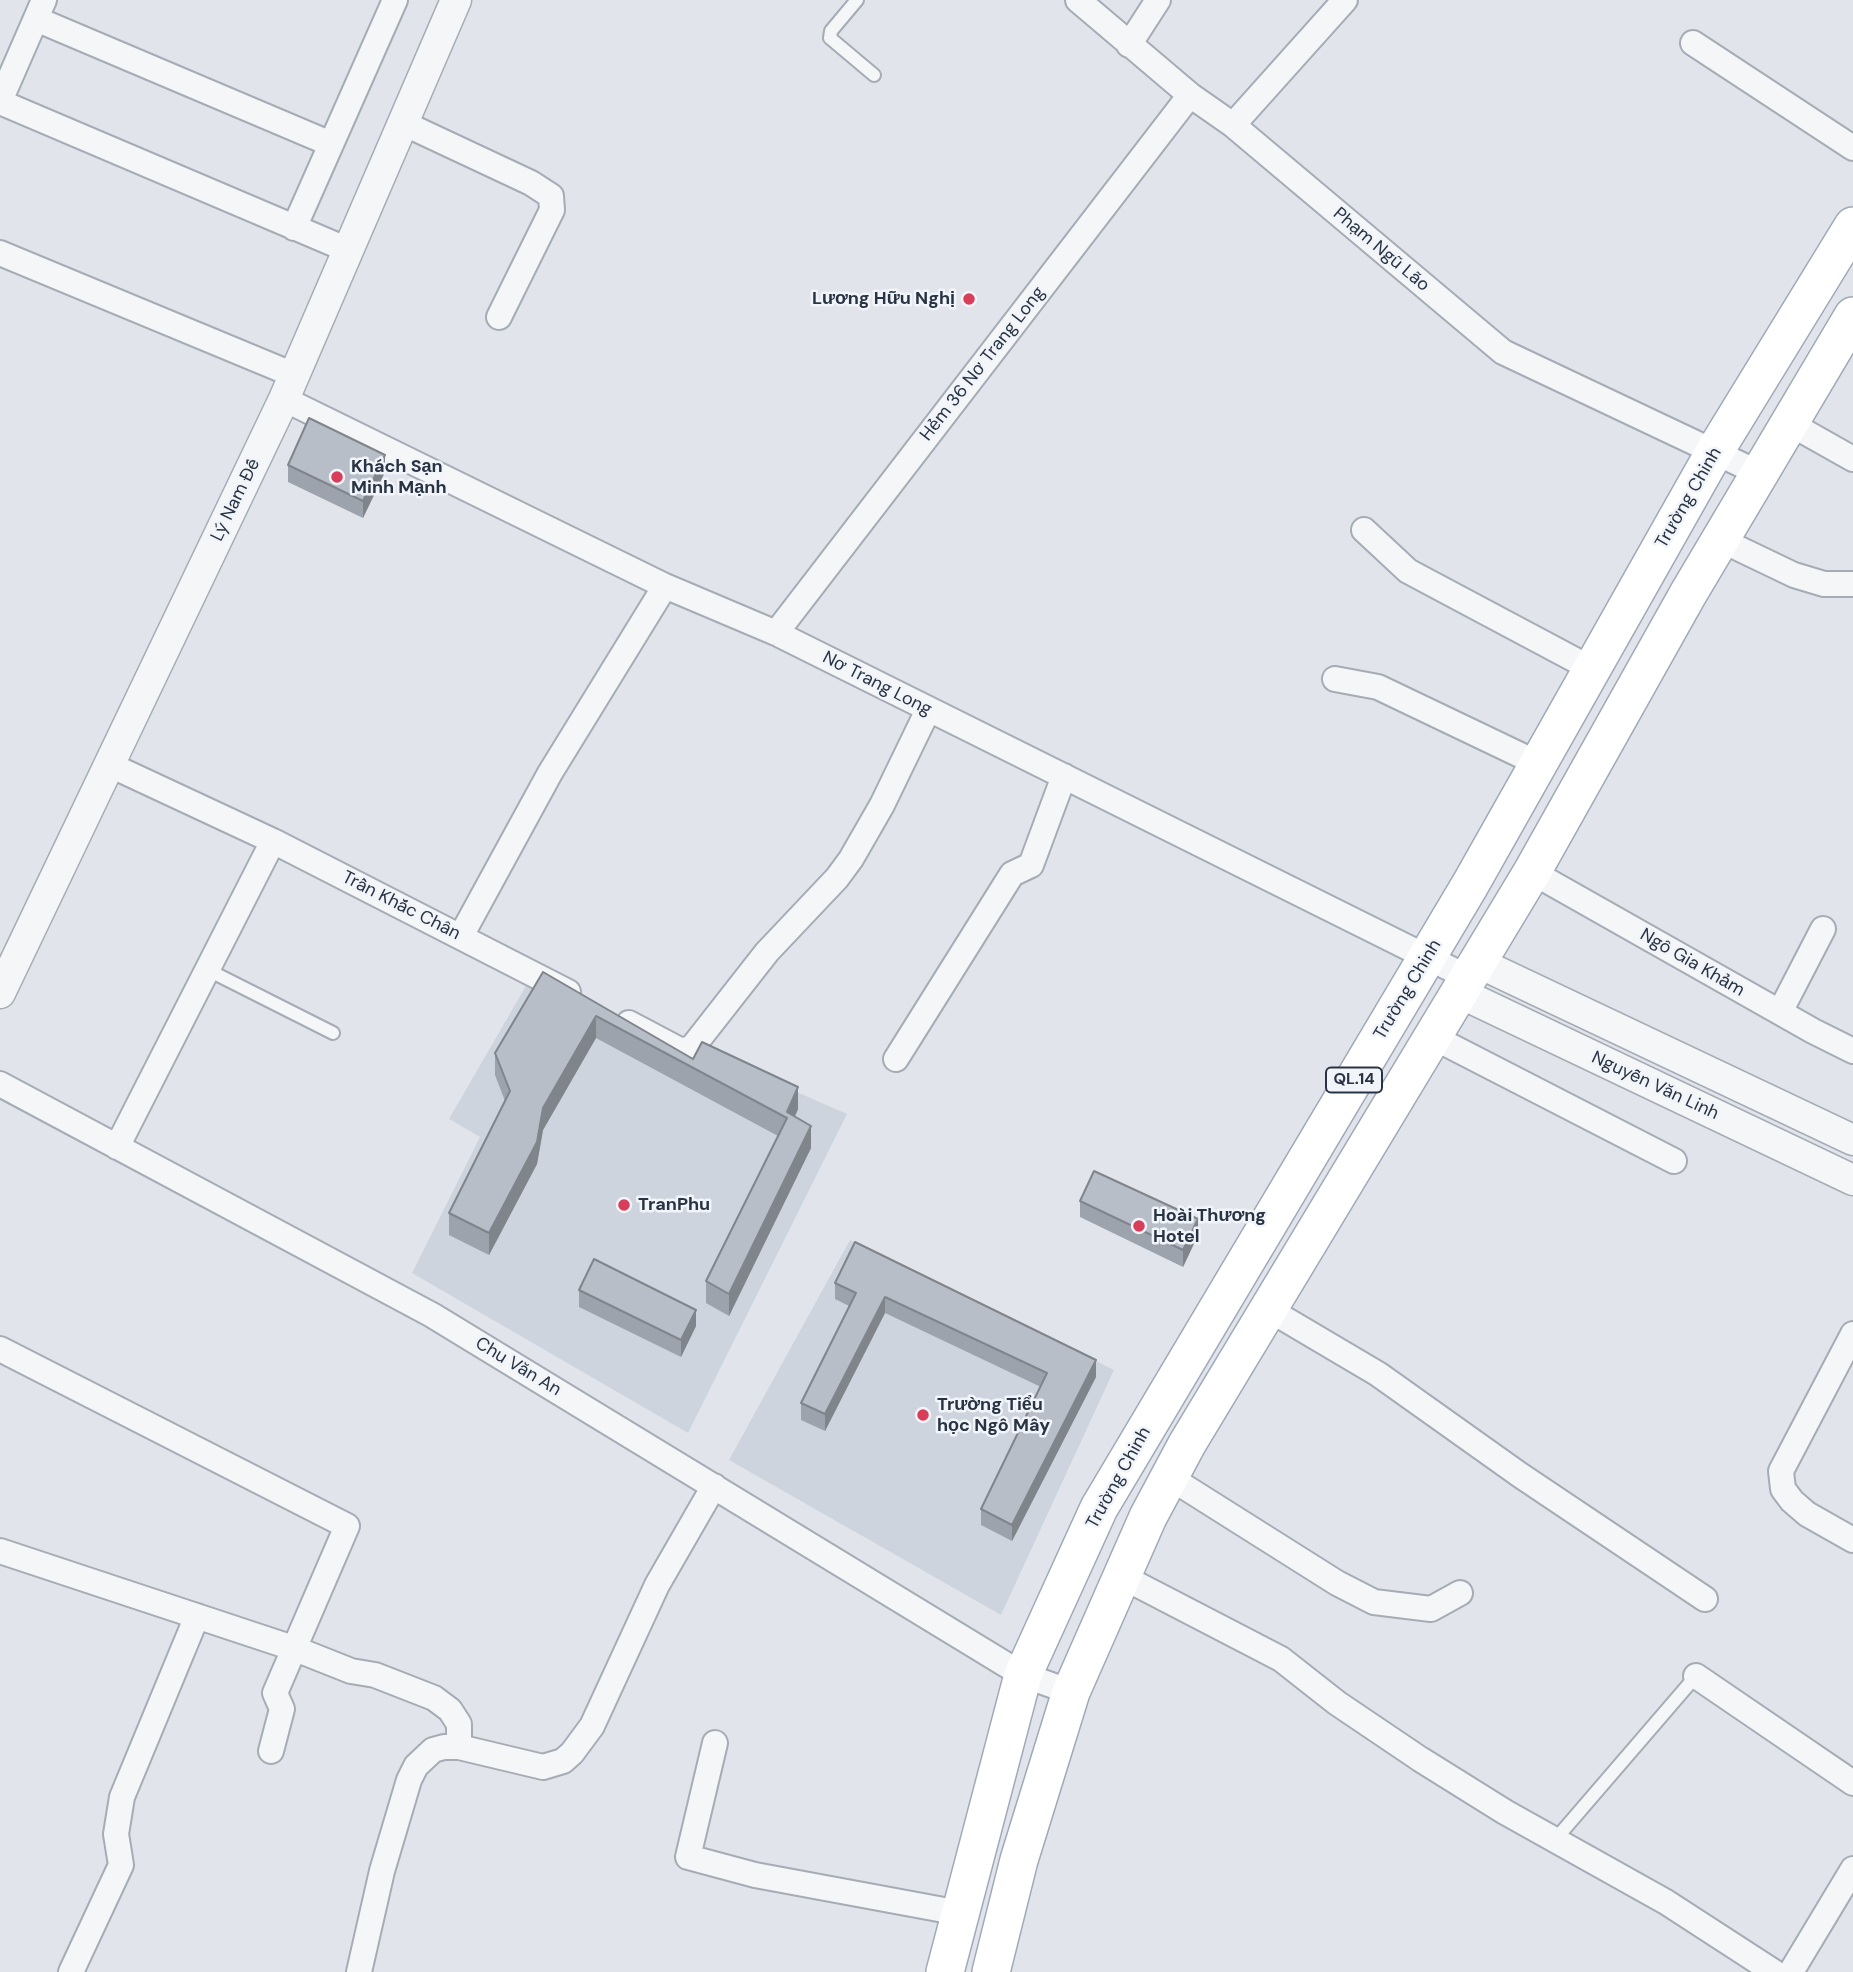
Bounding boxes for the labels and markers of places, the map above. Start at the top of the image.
place label: Lương Hữu Nghị [812,288,955,310]
marker: Lương Hữu Nghị [961,291,977,307]
place label: Khách Sạn Minh Mạnh [351,456,447,498]
marker: Khách Sạn Minh Mạnh [329,469,345,485]
place label: TranPhu [638,1194,710,1216]
marker: TranPhu [616,1197,632,1213]
place label: Hoài Thương Hotel [1153,1205,1266,1248]
marker: Hoài Thương Hotel [1131,1218,1147,1234]
place label: Trường Tiểu học Ngô Mây [937,1394,1050,1436]
marker: Trường Tiểu học Ngô Mây [915,1407,931,1423]

